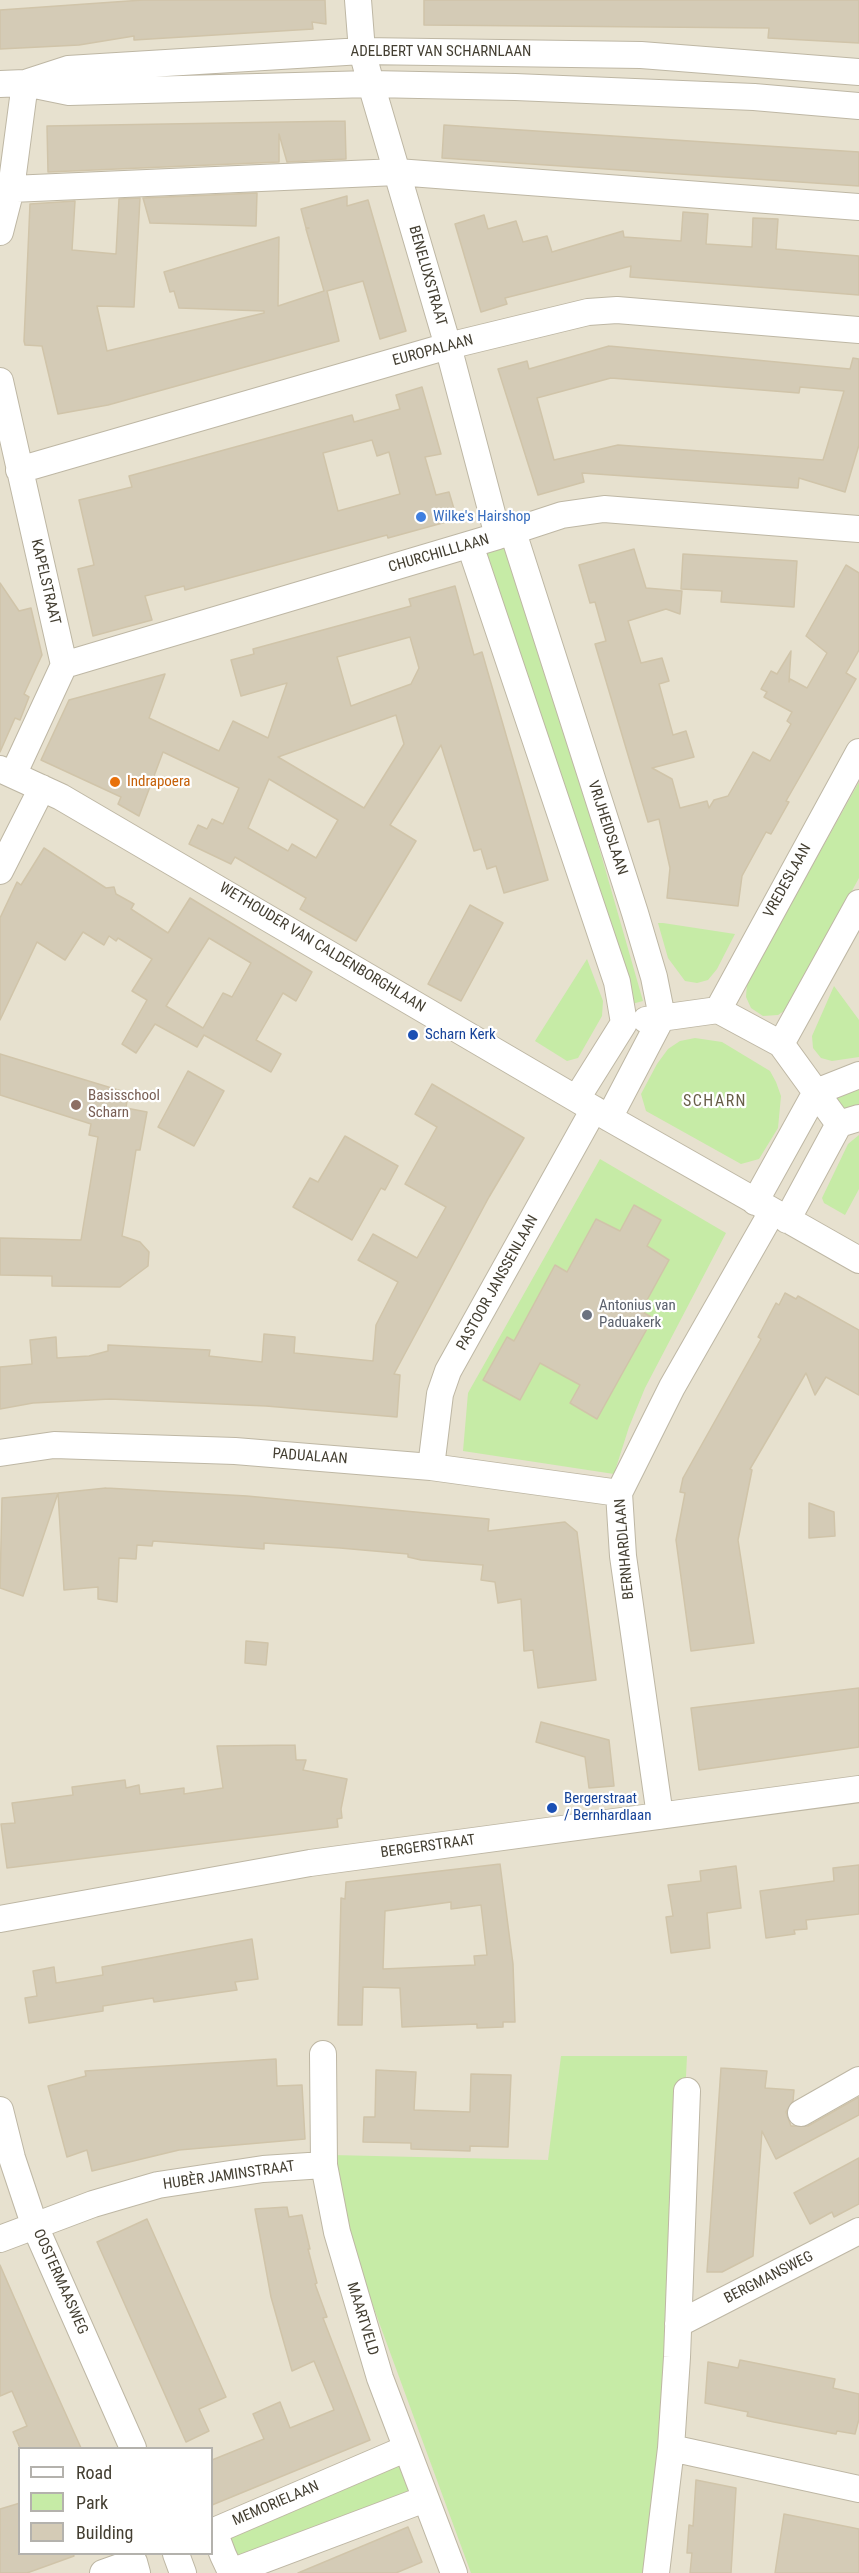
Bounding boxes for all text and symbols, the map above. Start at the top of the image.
street label: ADELBERT VAN SCHARNLAAN [351,43,531,61]
street label: BENELUXSTRAAT [404,224,450,328]
street label: EUROPALAAN [391,332,475,370]
place label: Wilke's Hairshop [433,508,531,526]
marker: Wilke's Hairshop [414,510,428,524]
street label: CHURCHILLLAAN [387,531,491,577]
street label: KAPELSTRAAT [26,537,64,627]
place label: Indrapoera [127,773,190,791]
marker: Indrapoera [108,775,122,789]
street label: VRIJHEIDSLAAN [583,779,631,877]
street label: VREDESLAAN [760,841,816,921]
street label: WETHOUDER VAN CALDENBORGHLAAN [216,879,428,1017]
place label: Scharn Kerk [425,1026,496,1044]
marker: Scharn Kerk [406,1028,420,1042]
place label: Basisschool Scharn [88,1087,160,1122]
district label: SCHARN [683,1092,747,1112]
marker: Basisschool Scharn [69,1098,83,1112]
street label: PASTOOR JANSSENLAAN [453,1212,543,1354]
place label: Antonius van Paduakerk [599,1297,676,1332]
marker: Antonius van Paduakerk [580,1308,594,1322]
street label: PADUALAAN [272,1445,348,1469]
street label: BERNHARDLAAN [612,1498,638,1600]
place label: Bergerstraat / Bernhardlaan [564,1790,651,1825]
marker: Bergerstraat / Bernhardlaan [545,1801,559,1815]
street label: BERGERSTRAAT [379,1831,477,1863]
street label: HUBÈR JAMINSTRAAT [162,2158,296,2194]
street label: OOSTERMAASWEG [29,2227,91,2337]
street label: BERGMANSWEG [722,2248,816,2308]
street label: MAARTVELD [342,2280,382,2358]
legend [18,2447,213,2555]
text: Road [76,2462,112,2483]
street label: MEMORIELAAN [230,2478,322,2530]
text: Park [76,2492,108,2513]
text: Building [76,2522,133,2543]

